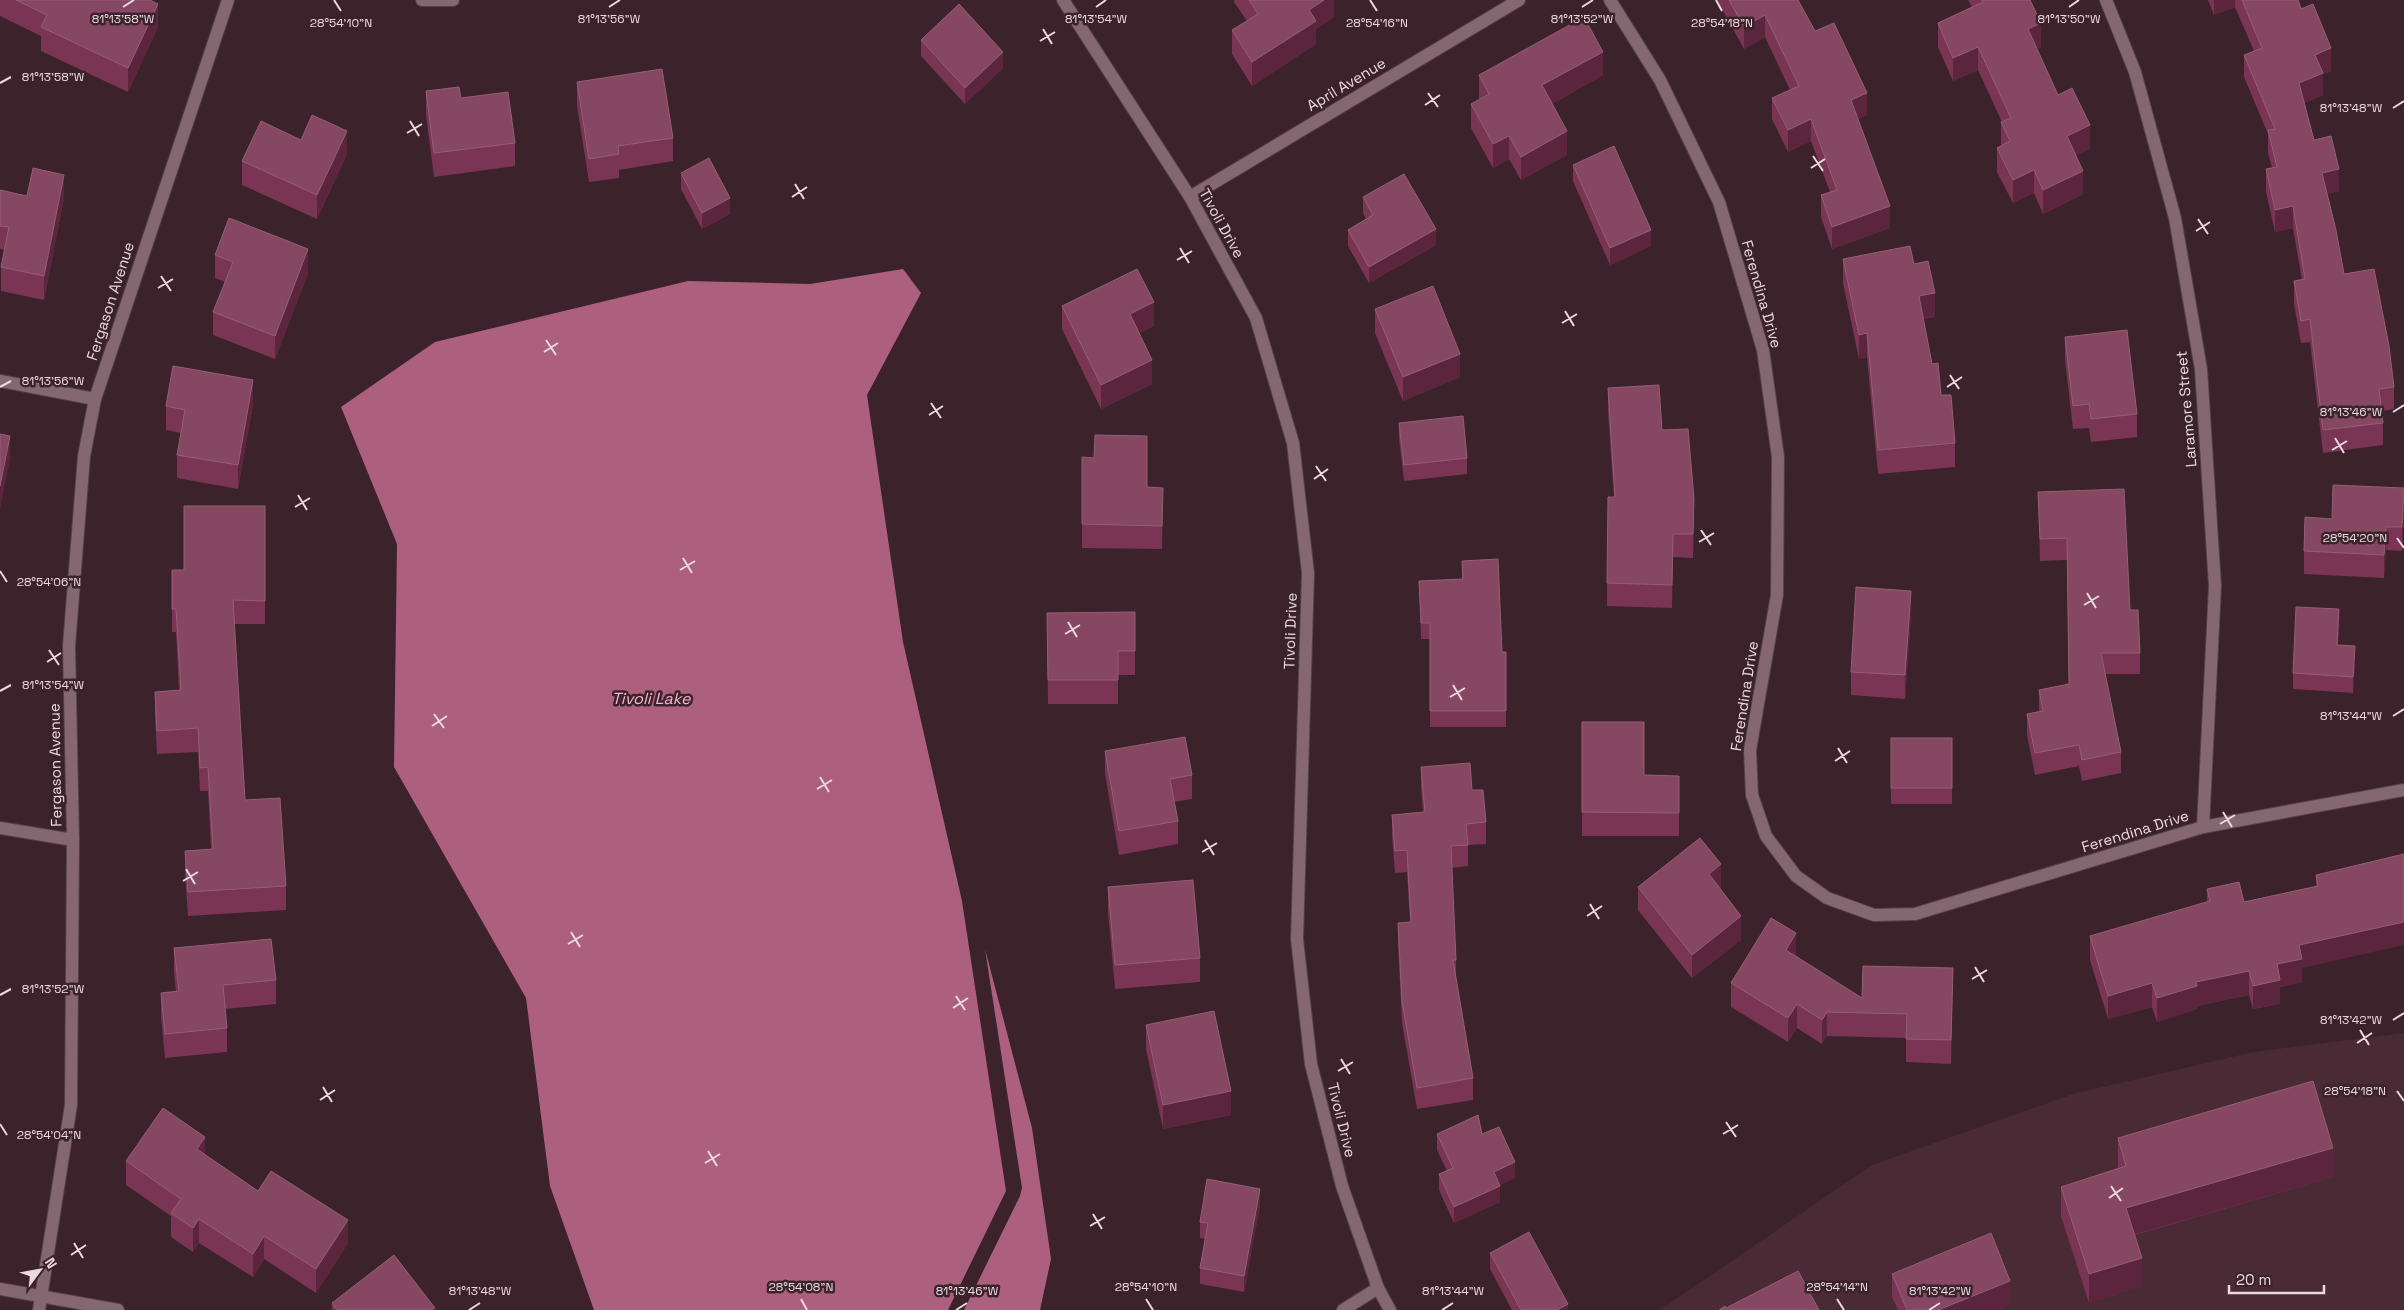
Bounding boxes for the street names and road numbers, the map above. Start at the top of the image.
street label: April Avenue [1303,53,1389,115]
street label: Tivoli Drive [1195,185,1249,261]
street label: Ferendina Drive [1738,238,1787,350]
street label: Fergason Avenue [82,239,138,363]
street label: Laramore Street [2171,350,2201,468]
street label: Tivoli Drive [1279,592,1301,670]
street label: Ferendina Drive [1726,639,1762,752]
street label: Fergason Avenue [44,703,66,827]
street label: Ferendina Drive [2079,806,2191,856]
street label: Tivoli Drive [1324,1081,1361,1160]

